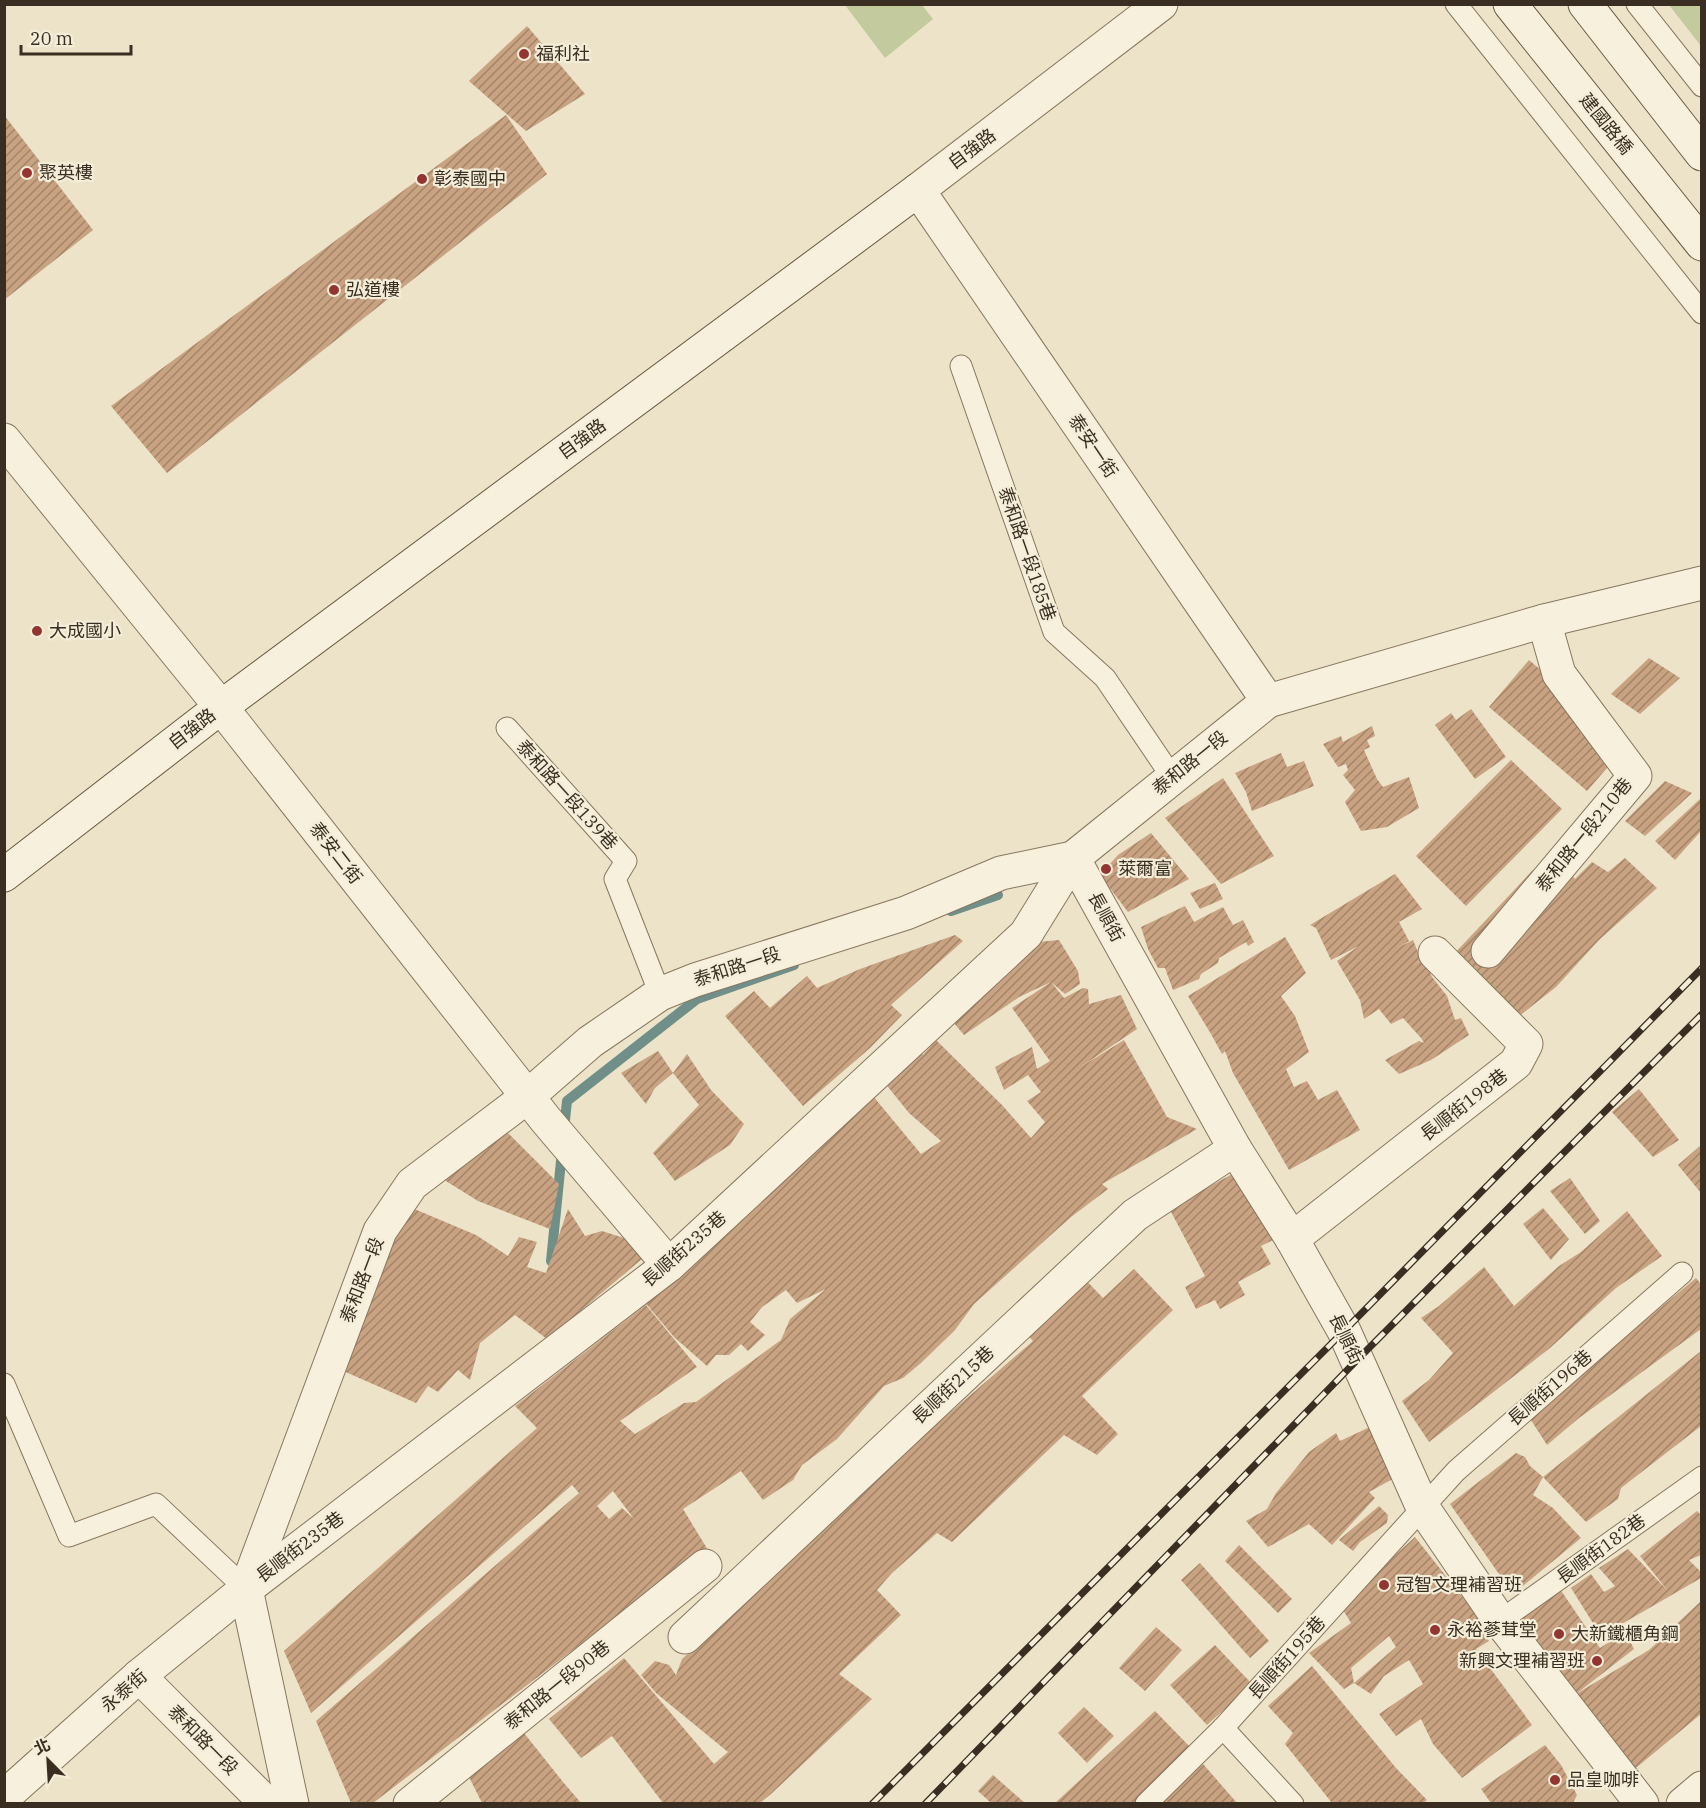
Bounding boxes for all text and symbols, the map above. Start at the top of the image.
scale bar [21,18,130,56]
text: 20 m [30,27,73,50]
place label: 福利社 [536,42,590,65]
marker: 福利社 [517,47,531,61]
street label: 建國路橋 [1575,88,1638,159]
street label: 自強路 [943,123,1000,174]
place label: 聚英樓 [39,161,93,184]
marker: 聚英樓 [20,166,34,180]
place label: 彰泰國中 [434,167,506,190]
marker: 彰泰國中 [415,172,429,186]
place label: 弘道樓 [346,278,400,301]
marker: 弘道樓 [327,283,341,297]
street label: 泰安一街 [1064,409,1123,482]
street label: 自強路 [553,413,610,464]
street label: 泰和路一段185巷 [994,484,1061,624]
place label: 大成國小 [49,619,121,642]
marker: 大成國小 [30,624,44,638]
street label: 自強路 [163,703,220,754]
street label: 泰和路一段 [1147,725,1232,800]
street label: 泰和路一段139巷 [512,735,623,855]
street label: 泰和路一段210巷 [1530,773,1637,896]
street label: 泰安二街 [305,817,368,888]
place label: 萊爾富 [1118,857,1172,880]
marker: 萊爾富 [1099,862,1113,876]
street label: 長順街 [1083,888,1130,946]
street label: 泰和路一段 [690,942,783,991]
street label: 長順街198巷 [1415,1063,1512,1146]
street label: 長順街235巷 [637,1206,731,1292]
street label: 泰和路一段 [335,1234,388,1326]
street label: 長順街 [1324,1309,1369,1368]
street label: 長順街215巷 [907,1341,999,1429]
street label: 長順街196巷 [1503,1345,1597,1431]
street label: 長順街235巷 [251,1506,348,1587]
street label: 長順街182巷 [1552,1509,1650,1589]
place label: 冠智文理補習班 [1396,1573,1522,1596]
marker: 冠智文理補習班 [1377,1578,1391,1592]
street label: 長順街195巷 [1243,1611,1330,1704]
place label: 永裕蔘茸堂 [1447,1618,1537,1641]
place label: 大新鐵櫃角鋼 [1571,1622,1679,1645]
marker: 永裕蔘茸堂 [1428,1623,1442,1637]
marker: 大新鐵櫃角鋼 [1552,1627,1566,1641]
street label: 泰和路一段90巷 [499,1635,614,1734]
place label: 新興文理補習班 [1459,1649,1585,1672]
marker: 新興文理補習班 [1590,1654,1604,1668]
street label: 永泰街 [96,1664,152,1717]
street label: 泰和路一段 [163,1700,243,1780]
north arrow [18,1730,78,1790]
text: 北 [31,1734,53,1759]
place label: 品皇咖啡 [1567,1768,1639,1791]
marker: 品皇咖啡 [1548,1773,1562,1787]

